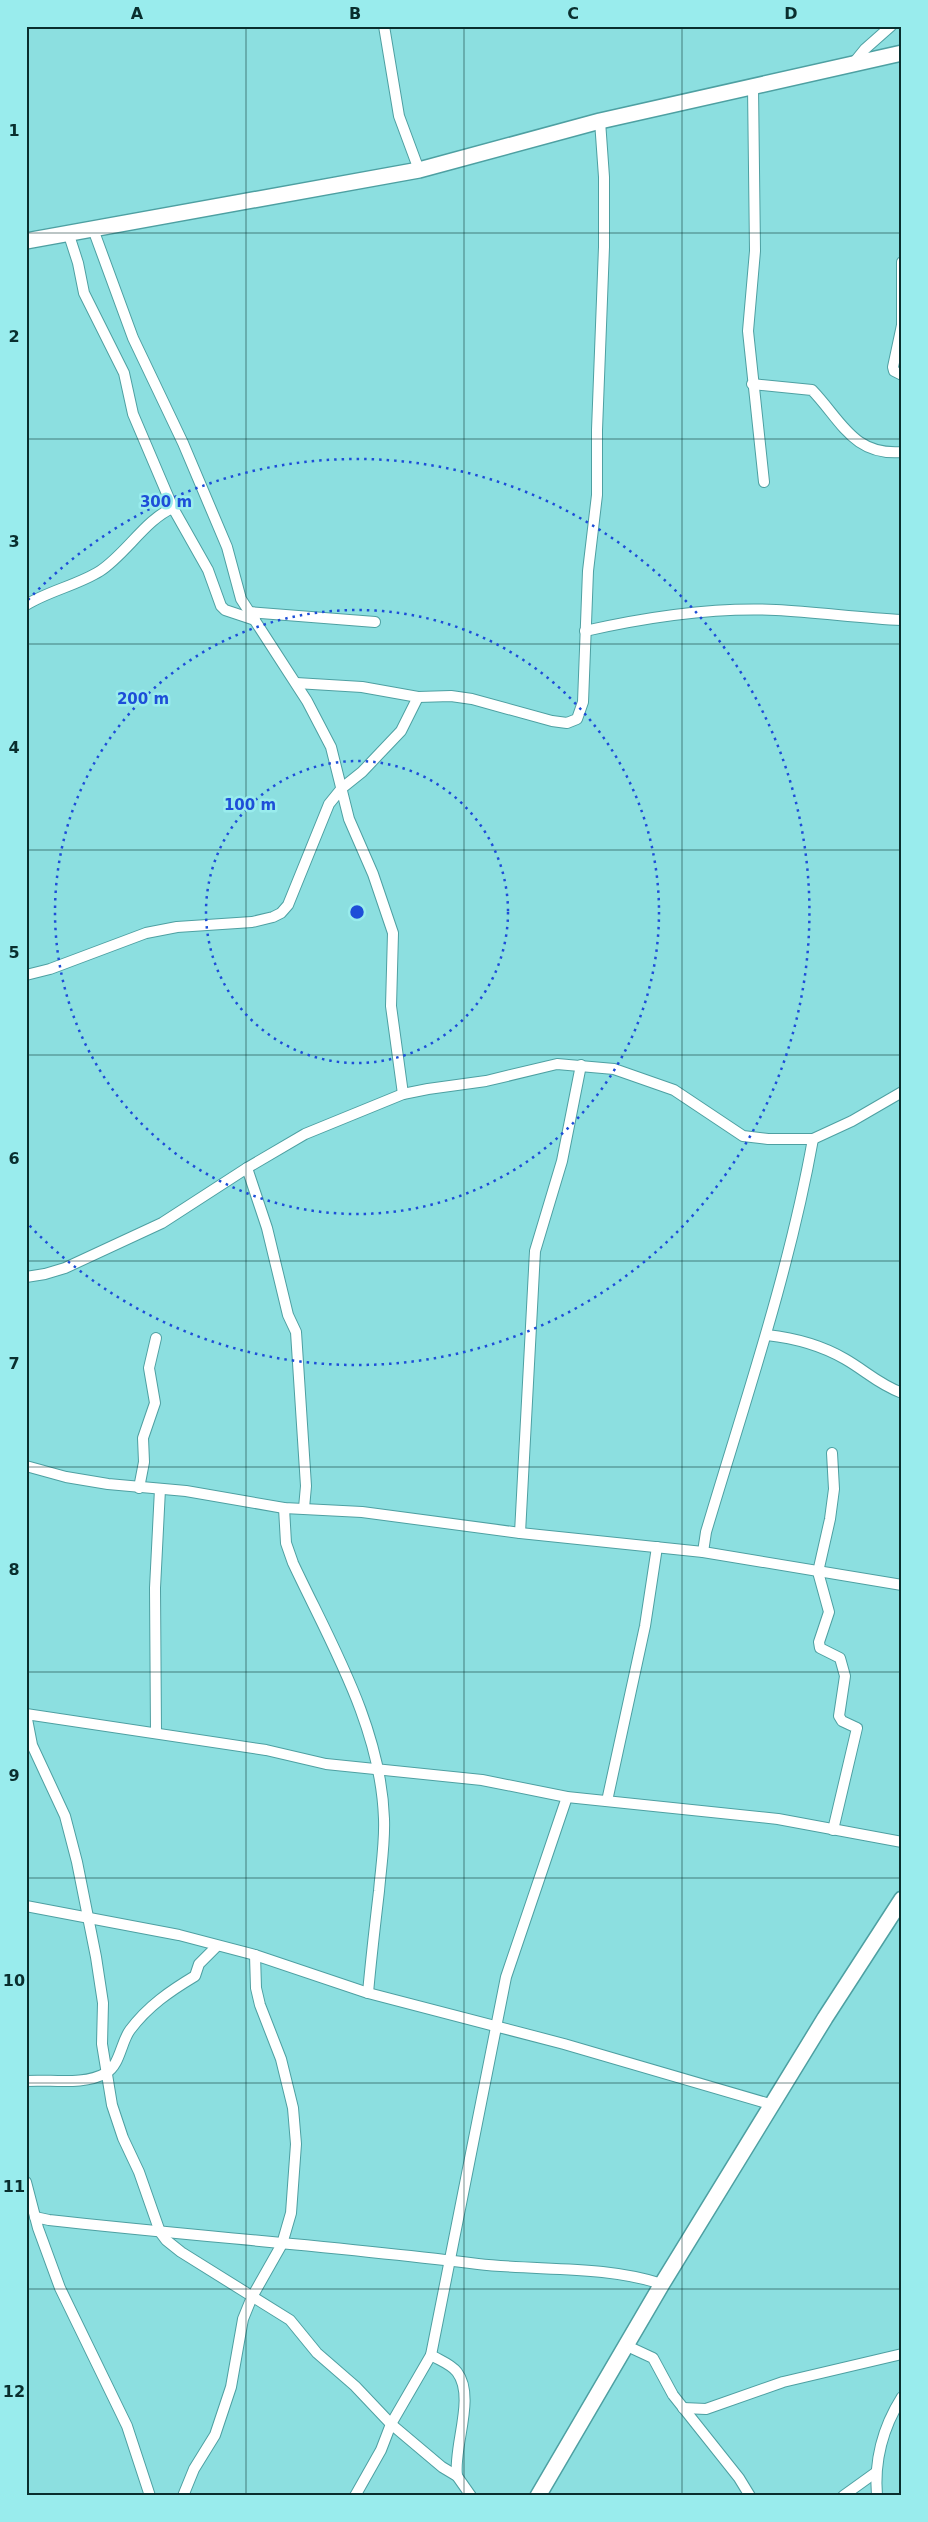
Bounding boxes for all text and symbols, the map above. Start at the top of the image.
text: A [131,4,144,23]
text: B [349,4,361,23]
text: C [567,4,579,23]
text: D [784,4,798,23]
text: 1 [8,121,20,140]
text: 2 [8,327,20,346]
text: 300 m [140,493,192,511]
text: 3 [8,532,20,551]
text: 200 m [117,690,169,708]
text: 4 [8,738,20,757]
text: 100 m [224,796,276,814]
centre of rings [348,903,366,921]
text: 5 [8,943,20,962]
text: 6 [8,1149,20,1168]
text: 7 [8,1354,20,1373]
text: 8 [8,1560,20,1579]
text: 9 [8,1766,20,1785]
text: 10 [3,1971,25,1990]
text: 11 [3,2177,25,2196]
text: 12 [3,2382,25,2401]

